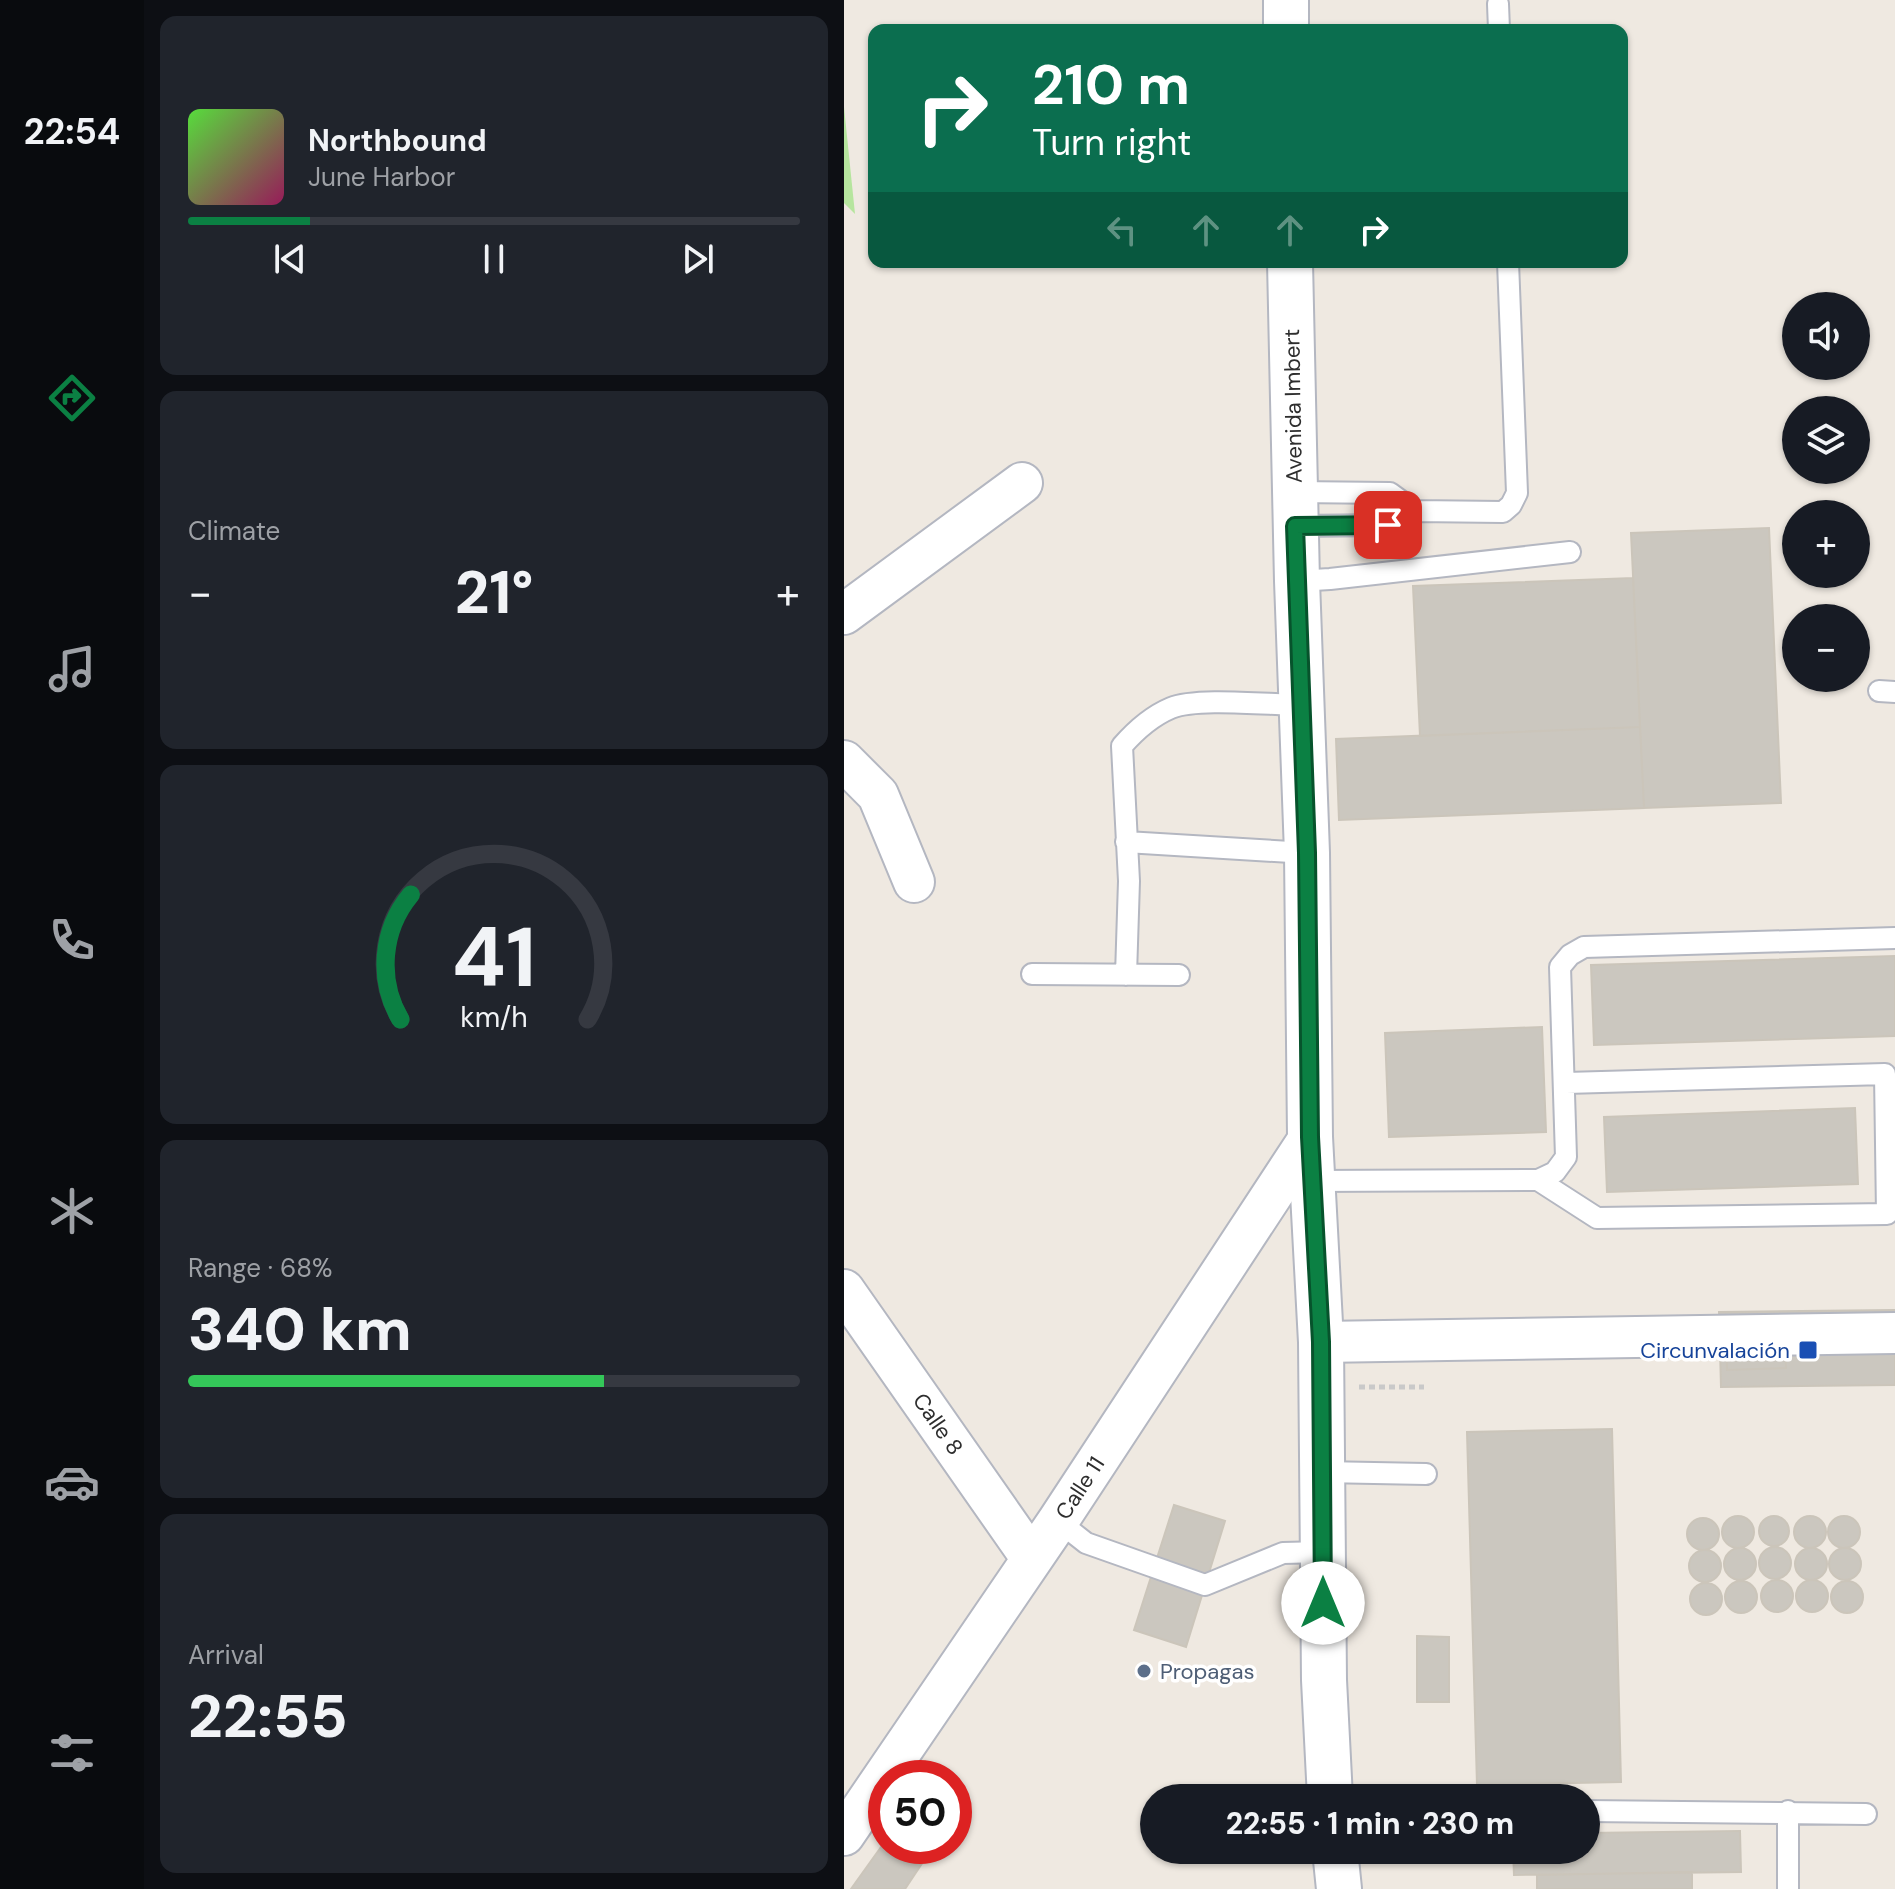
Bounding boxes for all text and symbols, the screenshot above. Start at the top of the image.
text: 210 m [1032,48,1190,121]
icon: right [900,56,1004,160]
text: 22:54 [24,108,120,155]
text: Turn right [1032,119,1191,166]
text: Northbound [308,121,487,160]
text: June Harbor [308,160,455,194]
icon: left [1100,208,1144,252]
icon: ahead [1184,208,1228,252]
icon: ahead [1268,208,1312,252]
icon: right [1352,208,1396,252]
icon: previous [268,237,312,281]
icon: pause [472,237,516,281]
icon: next [676,237,720,281]
map controls [1782,292,1870,692]
button: sound [1782,292,1870,380]
street label: Avenida Imbert [1277,329,1309,483]
icon: directions [44,370,100,426]
button: layers [1782,396,1870,484]
pin [1354,491,1422,559]
button: + [1782,500,1870,588]
icon: arrive [1366,503,1410,547]
text: Climate [188,514,280,548]
text: 21° [455,553,533,632]
text: − [188,564,212,622]
text: + [776,564,800,622]
button: − [1782,604,1870,692]
icon: music [44,641,100,697]
text: 41 [452,903,536,1012]
icon: phone [44,912,100,968]
text: km/h [460,1000,528,1037]
icon: climate [44,1183,100,1239]
text: Range · 68% [188,1251,332,1285]
text: 340 km [188,1290,412,1369]
place label: Circunvalación [1640,1336,1790,1365]
marker: Circunvalación [1797,1339,1819,1361]
street label: Calle 8 [906,1387,970,1461]
street label: Calle 11 [1049,1451,1111,1525]
icon: car [44,1454,100,1510]
position arrow [1281,1561,1365,1645]
text: Arrival [188,1638,264,1672]
place label: Propagas [1160,1657,1255,1686]
marker: Propagas [1135,1662,1153,1680]
text: 22:55 [188,1677,348,1756]
icon: filters [44,1725,100,1781]
speed limit sign: 50 [868,1760,972,1864]
text: 22:55 · 1 min · 230 m [1226,1804,1514,1843]

